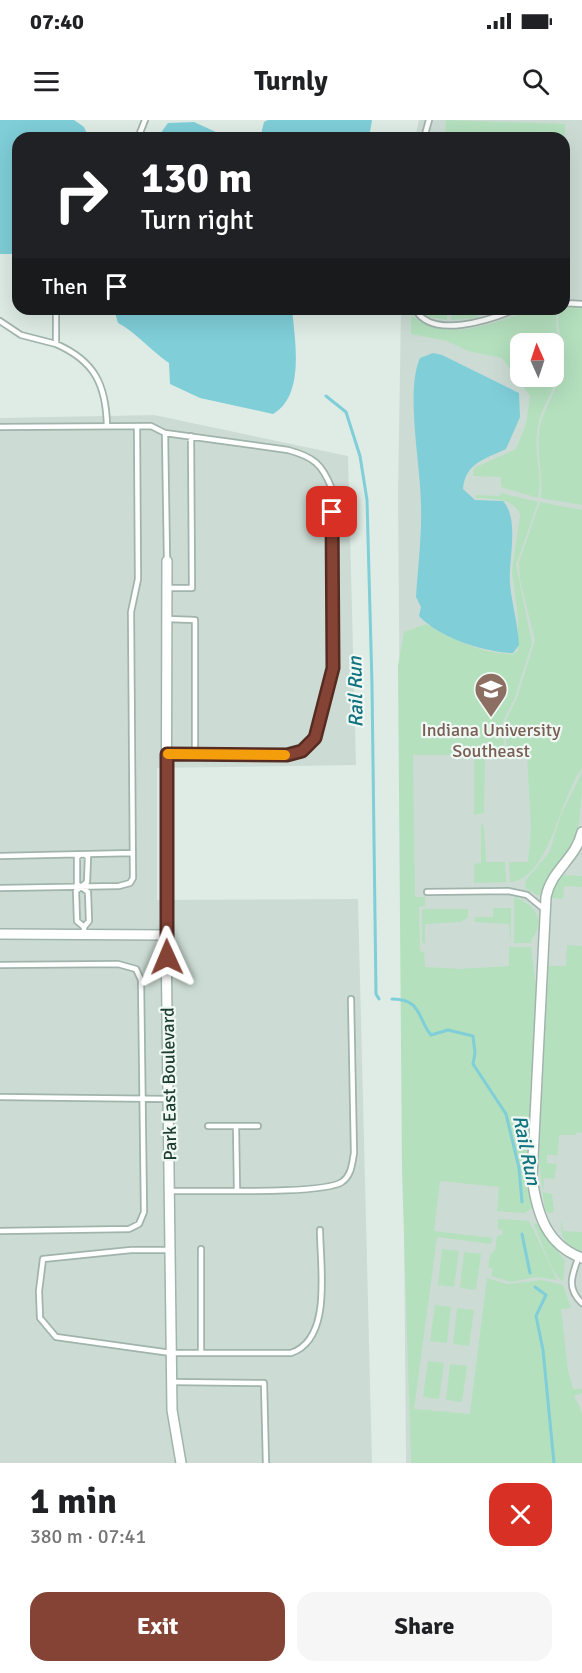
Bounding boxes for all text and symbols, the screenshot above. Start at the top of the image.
text: 07:40 [30,8,84,35]
icon: menu [30,65,63,98]
text: Turnly [254,65,328,98]
icon: search [519,65,552,98]
text: 130 m [141,153,252,204]
icon: right [42,156,120,234]
text: Turn right [141,204,254,237]
icon: arrive [100,270,133,303]
text: Then [42,273,88,300]
north arrow [510,333,564,387]
map controls [510,333,564,387]
pin [306,486,357,537]
icon: arrive [315,495,348,528]
water label: Rail Run [342,655,369,728]
school or university icon: Indiana University Southeast [473,671,509,718]
place label: Indiana University Southeast [421,719,561,762]
position arrow [135,925,199,989]
street label: Park East Boulevard [157,1007,181,1161]
water label: Rail Run [507,1113,546,1189]
text: 1 min [30,1479,117,1524]
button: close [489,1483,552,1546]
text: 380 m · 07:41 [30,1524,146,1549]
button: Exit [30,1592,285,1661]
button: Share [297,1592,552,1661]

